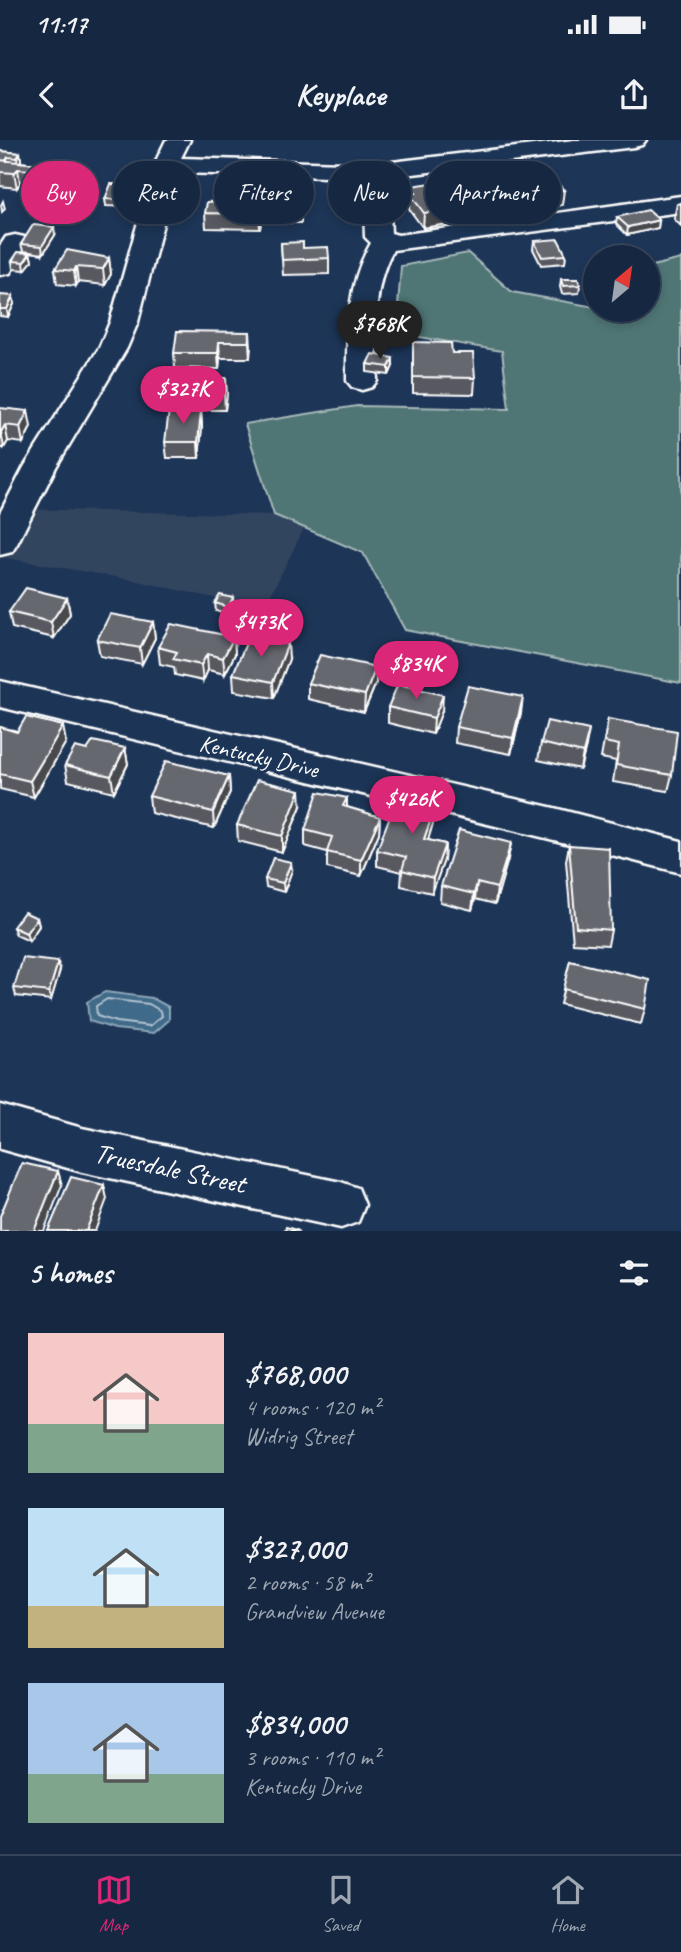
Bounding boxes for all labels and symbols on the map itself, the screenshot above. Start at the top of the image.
north arrow [583,245,660,322]
pin: $768K [331,302,429,361]
pin: $327K [134,366,232,426]
pin: $473K [212,600,310,659]
pin: $834K [367,642,465,701]
street label: Kentucky Drive [197,728,324,785]
pin: $426K [363,776,461,836]
street label: Truesdale Street [91,1135,251,1202]

